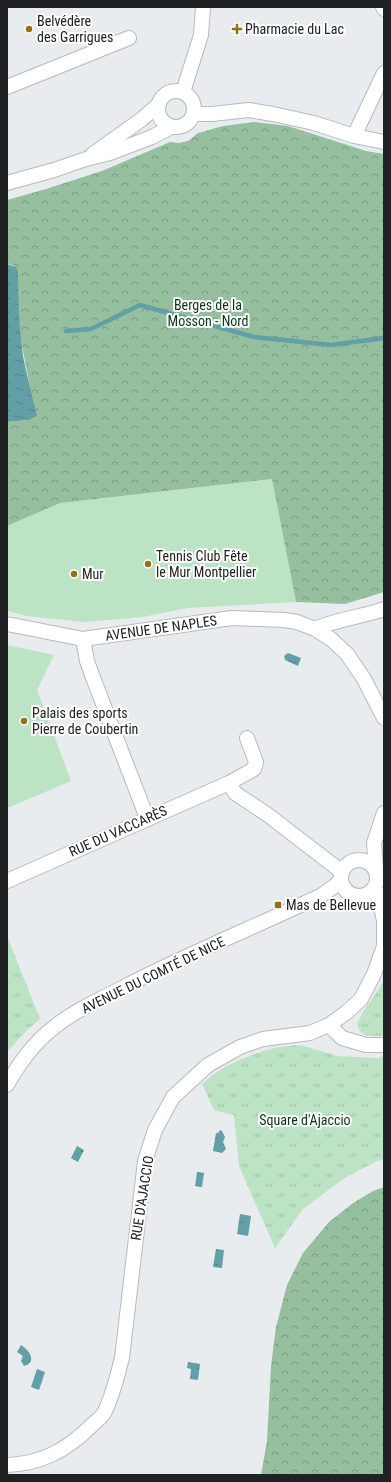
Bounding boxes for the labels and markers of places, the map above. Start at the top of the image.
place label: Belvédère des Garrigues [37,13,113,45]
place label: Pharmacie du Lac [245,21,344,37]
marker: Belvédère des Garrigues [24,24,34,34]
marker: Pharmacie du Lac [232,24,242,34]
place label: Tennis Club Fête le Mur Montpellier [156,548,256,580]
marker: Tennis Club Fête le Mur Montpellier [143,559,153,569]
place label: Mur [82,566,104,582]
marker: Mur [69,569,79,579]
place label: Palais des sports Pierre de Coubertin [32,705,138,737]
marker: Palais des sports Pierre de Coubertin [19,716,29,726]
place label: Mas de Bellevue [286,897,376,913]
marker: Mas de Bellevue [273,900,283,910]

